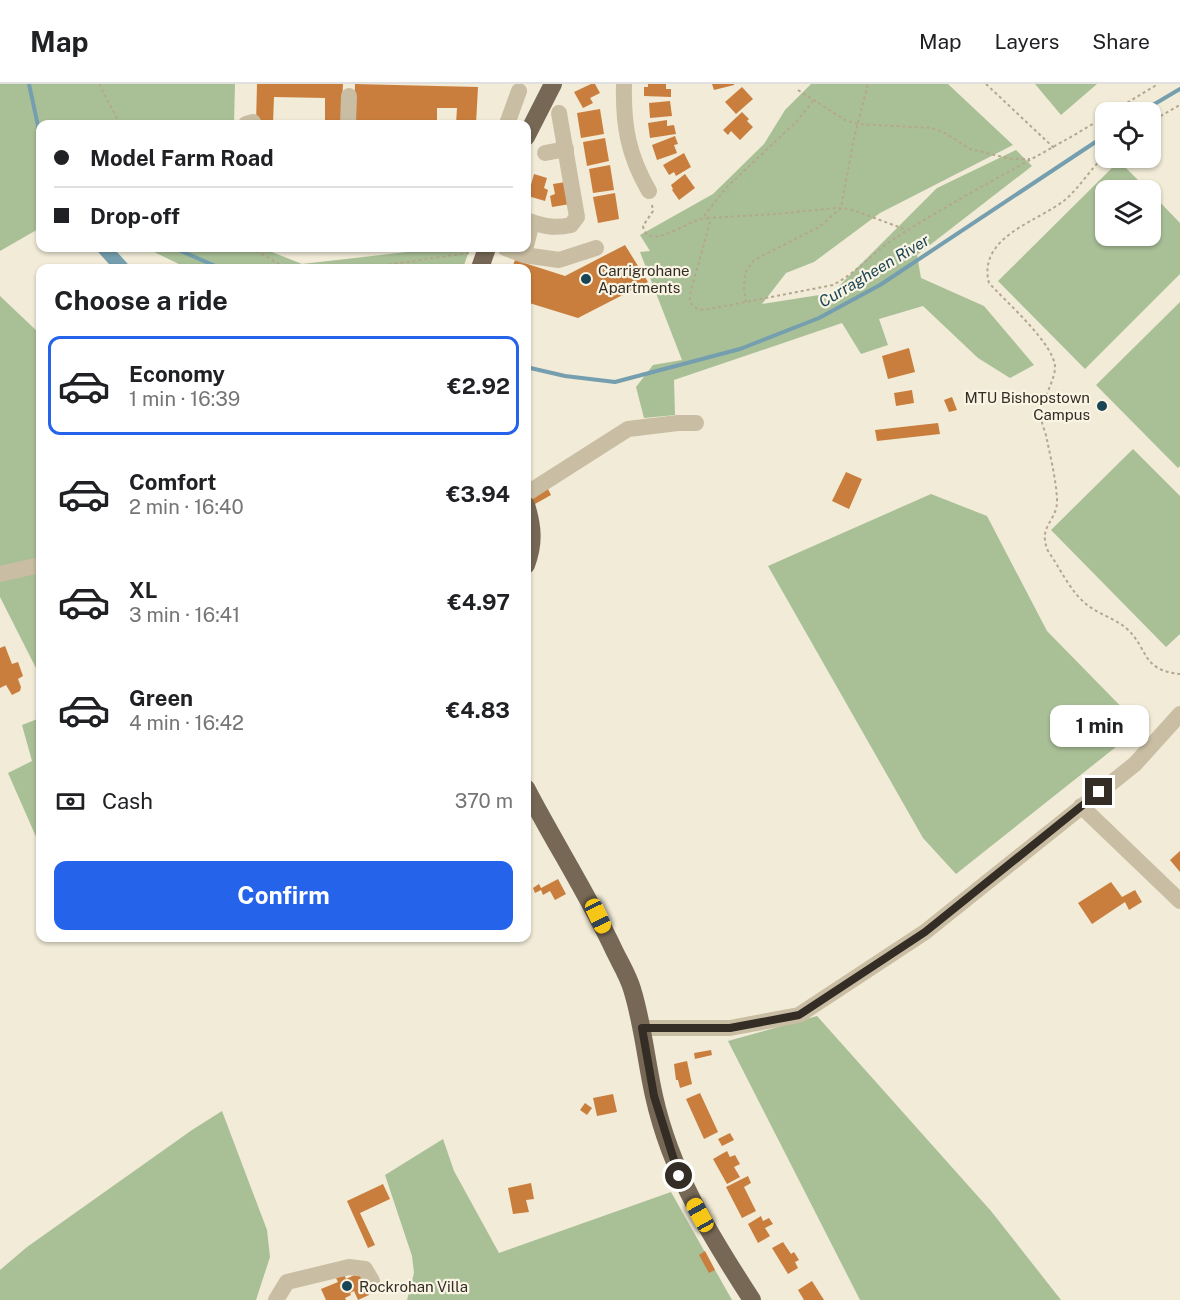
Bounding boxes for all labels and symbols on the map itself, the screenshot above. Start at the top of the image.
water label: Curragheen River [815,230,933,311]
place label: Carrigrohane Apartments [598,262,690,296]
marker: Carrigrohane Apartments [579,272,593,286]
place label: MTU Bishopstown Campus [965,389,1090,423]
marker: MTU Bishopstown Campus [1095,399,1109,413]
callout: 1 min [1050,705,1148,747]
route end [1085,778,1112,805]
car [582,896,614,936]
route start [665,1162,692,1189]
car [683,1195,717,1235]
place label: Rockrohan Villa [359,1278,468,1295]
marker: Rockrohan Villa [340,1279,354,1293]

